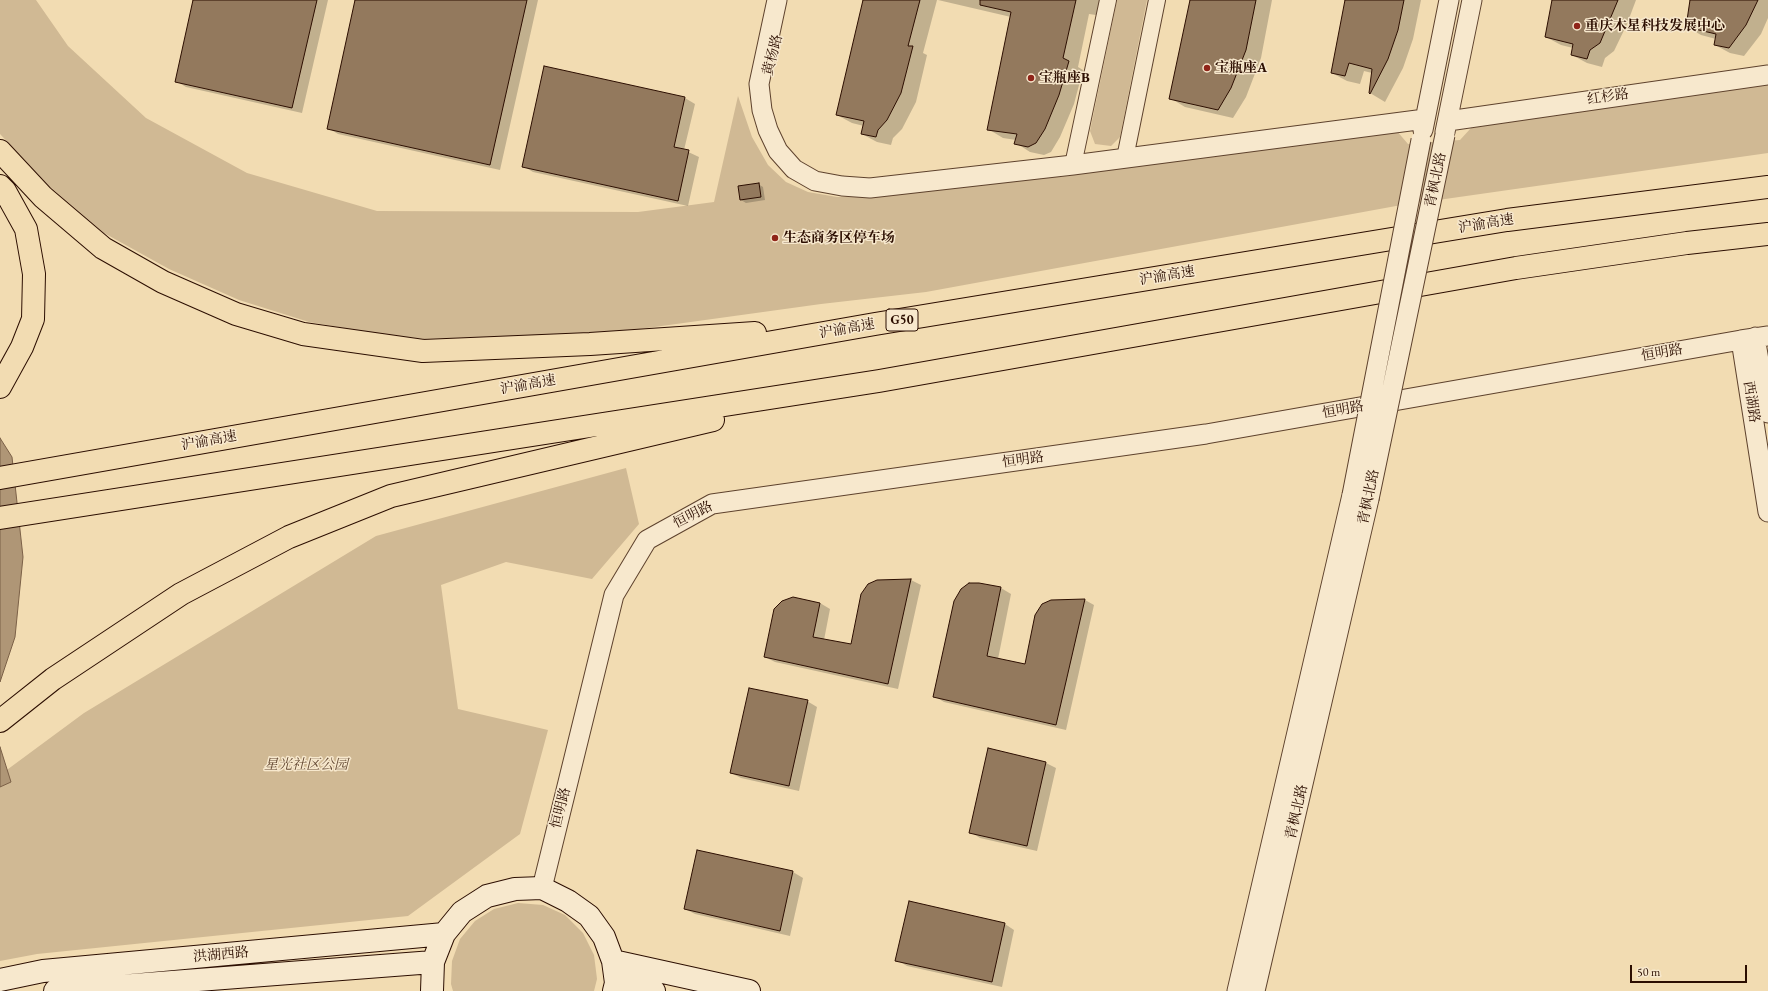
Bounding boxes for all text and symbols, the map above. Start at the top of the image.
place label: 重庆木星科技发展中心 [1585,18,1725,34]
marker: 重庆木星科技发展中心 [1572,21,1582,31]
street label: 黄杨路 [760,33,786,77]
place label: 宝瓶座A [1215,60,1267,76]
marker: 宝瓶座A [1202,63,1212,73]
place label: 宝瓶座B [1039,70,1090,86]
marker: 宝瓶座B [1026,73,1036,83]
street label: 红杉路 [1586,86,1630,108]
street label: 青枫北路 [1422,151,1450,209]
street label: 沪渝高速 [1457,211,1515,237]
place label: 生态商务区停车场 [783,230,895,246]
marker: 生态商务区停车场 [770,233,780,243]
street label: 沪渝高速 [1138,263,1196,289]
road number: G50 [886,309,918,331]
street label: 沪渝高速 [818,316,876,342]
street label: 恒明路 [1640,341,1684,365]
street label: 沪渝高速 [499,372,557,398]
street label: 西湖路 [1739,380,1763,424]
street label: 恒明路 [1321,398,1365,422]
street label: 沪渝高速 [180,428,238,454]
street label: 恒明路 [1001,449,1045,471]
street label: 青枫北路 [1355,468,1383,526]
street label: 恒明路 [670,498,716,532]
park label: 星光社区公园 [264,757,348,773]
street label: 青枫北路 [1283,783,1311,841]
street label: 恒明路 [548,786,574,830]
street label: 洪湖西路 [192,944,250,966]
scale bar [1632,957,1749,983]
text: 50 m [1637,964,1660,980]

